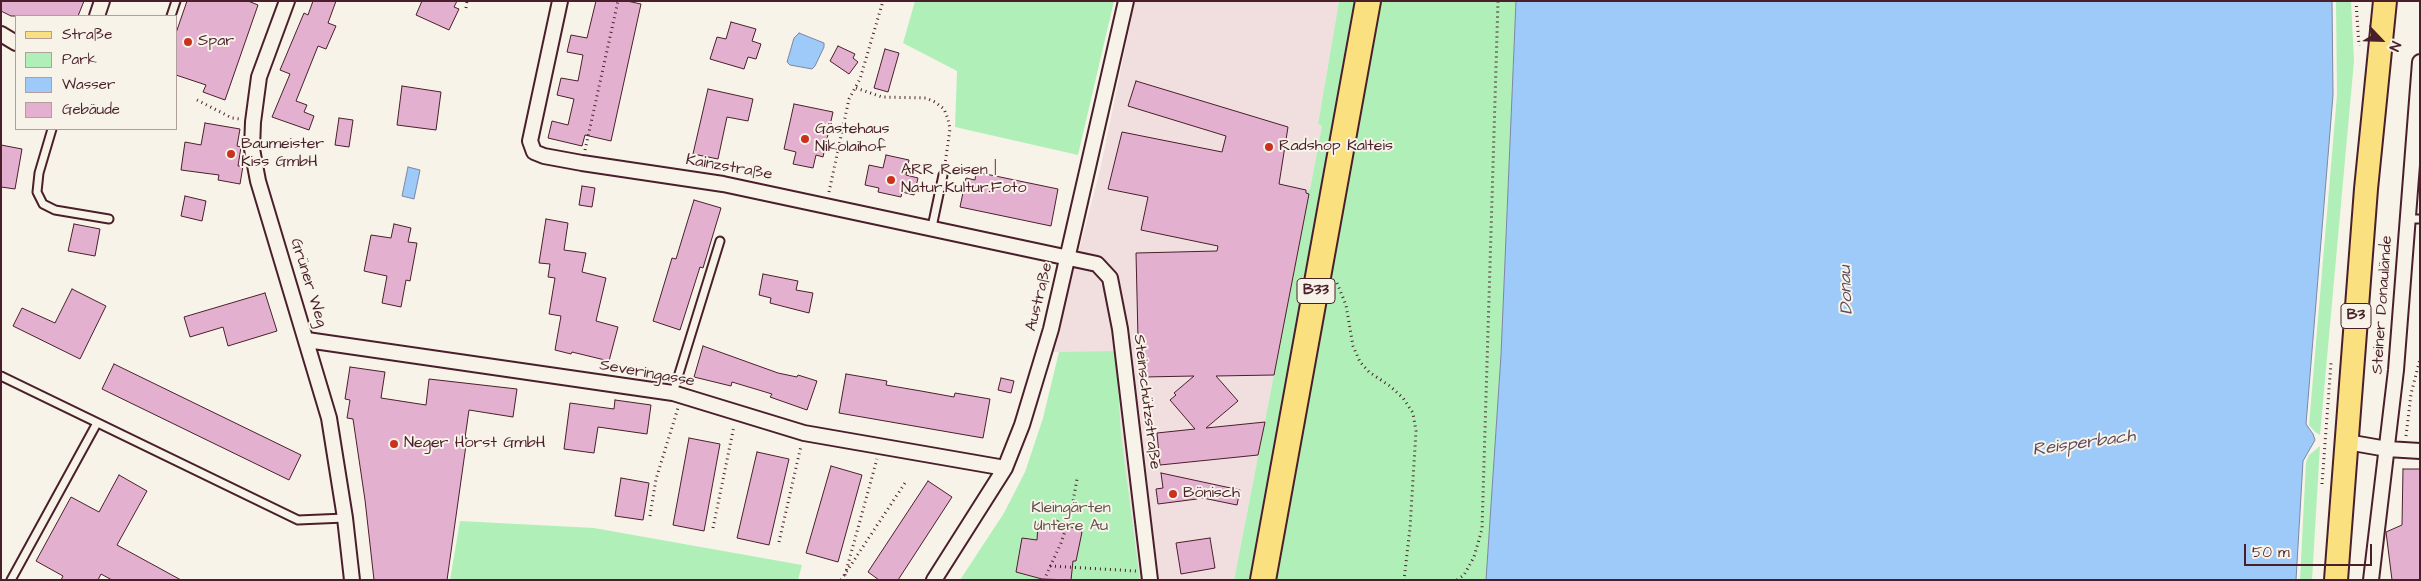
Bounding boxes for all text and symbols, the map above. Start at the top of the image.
legend [15,15,178,130]
north arrow [2356,15,2406,65]
text: Straße [62,24,112,45]
place label: Spar [198,32,234,52]
marker: Spar [182,36,194,48]
text: N [2384,38,2406,54]
text: Park [62,49,97,70]
text: Wasser [62,74,115,95]
text: Gebäude [62,99,120,120]
place label: Gästehaus Nikolaihof [815,120,890,158]
marker: Gästehaus Nikolaihof [799,133,811,145]
place label: Baumeister Kiss GmbH [241,135,324,173]
place label: Radshop Kalteis [1279,137,1393,157]
marker: Radshop Kalteis [1263,141,1275,153]
marker: Baumeister Kiss GmbH [225,148,237,160]
street label: Kainzstraße [684,151,774,185]
place label: ARR Reisen | Natur.Kultur.Foto [901,161,1026,199]
marker: ARR Reisen | Natur.Kultur.Foto [885,174,897,186]
street label: Steiner Donaulände [2369,235,2397,375]
street label: Grüner Weg [285,236,331,330]
street label: Austraße [1022,261,1058,333]
water label: Donau [1835,265,1859,315]
road number: B33 [1297,278,1335,304]
road number: B3 [2341,304,2371,328]
street label: Steinschützstraße [1128,333,1164,471]
street label: Severingasse [598,356,696,392]
water label: Reisperbach [2031,426,2137,462]
place label: Neger Horst GmbH [404,434,545,454]
marker: Neger Horst GmbH [388,438,400,450]
place label: Bönisch [1183,484,1240,504]
marker: Bönisch [1167,488,1179,500]
park label: Kleingärten Untere Au [1031,499,1111,537]
scale bar [2246,534,2374,566]
text: 50 m [2252,542,2290,563]

